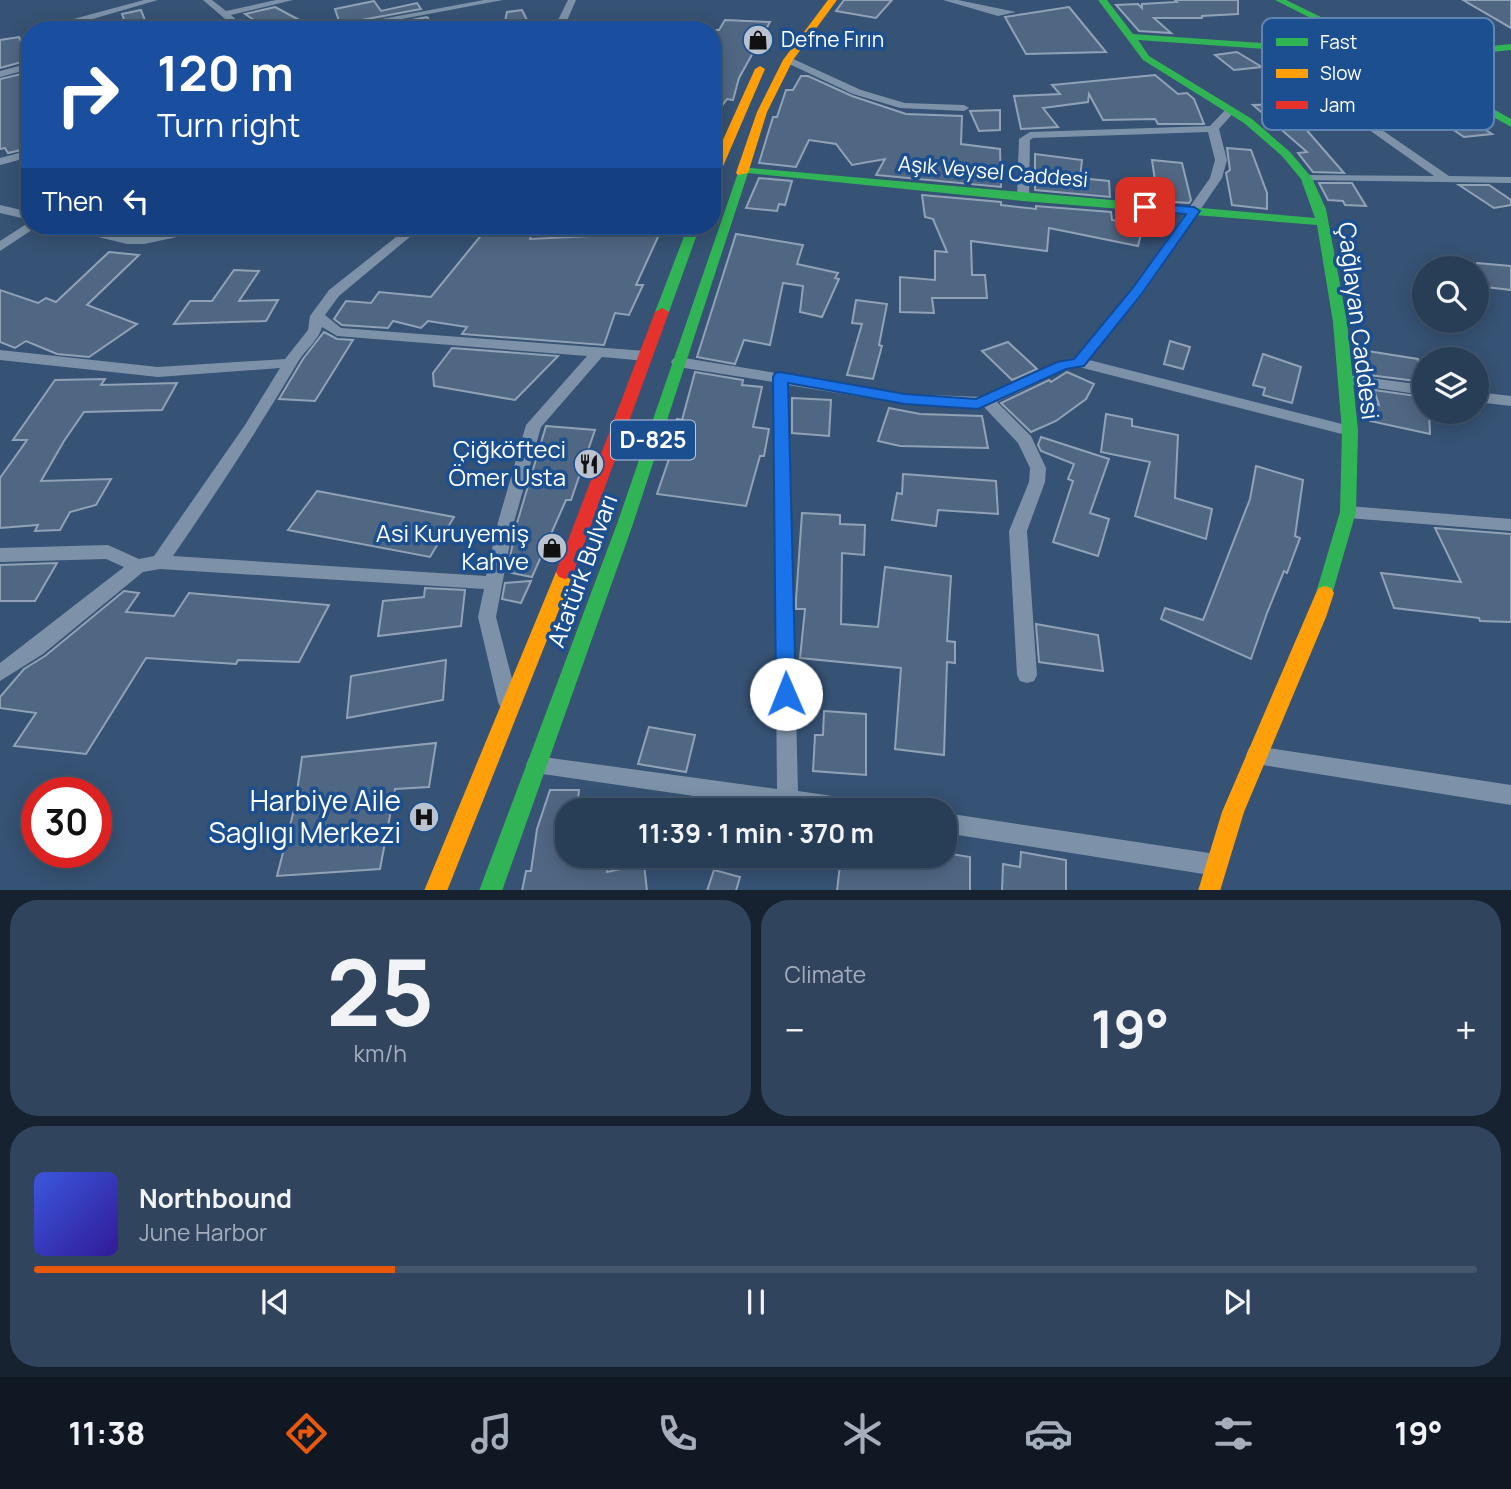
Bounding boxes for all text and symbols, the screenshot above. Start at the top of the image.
legend [1262,18,1494,130]
shop icon: Defne Fırın [741,23,775,57]
place label: Defne Fırın [781,25,884,53]
text: Fast [1320,29,1357,55]
text: 120 m [157,39,294,106]
icon: right [42,49,133,140]
text: Slow [1320,60,1362,86]
text: Jam [1320,92,1355,118]
text: Turn right [157,103,300,147]
street label: Aşık Veysel Caddesi [897,149,1089,193]
pin [1115,177,1175,237]
icon: left [117,182,155,220]
text: Then [42,183,103,219]
icon: arrive [1126,188,1164,226]
street label: Çağlayan Caddesi [1331,220,1388,421]
map controls [1412,256,1489,424]
button: search [1412,256,1489,333]
button: layers [1412,347,1489,424]
road number: D-825 [611,420,695,460]
place label: Çiğköfteci Ömer Usta [448,432,566,493]
restaurant icon: Çiğköfteci Ömer Usta [572,447,606,481]
street label: Atatürk Bulvarı [539,489,625,652]
place label: Asi Kuruyemiş Kahve [376,516,529,577]
shop icon: Asi Kuruyemiş Kahve [535,531,569,565]
position arrow [749,657,823,731]
speed limit sign: 30 [21,777,112,868]
place label: Harbiye Aile Saglıgı Merkezi [208,781,401,851]
hospital icon: Harbiye Aile Saglıgı Merkezi [407,800,441,834]
text: 11:39 · 1 min · 370 m [638,815,874,851]
text: 25 [326,929,434,1053]
text: Climate [785,958,866,990]
text: 19° [1091,993,1169,1064]
text: − [785,1003,805,1055]
text: + [1455,1003,1477,1055]
text: km/h [354,1037,407,1069]
text: Northbound [139,1180,292,1216]
text: June Harbor [139,1216,267,1248]
icon: previous [256,1283,294,1321]
icon: pause [737,1283,775,1321]
icon: next [1218,1283,1256,1321]
icon: directions [282,1409,331,1458]
icon: music [467,1409,516,1458]
icon: phone [653,1409,702,1458]
icon: climate [838,1409,887,1458]
icon: car [1024,1409,1073,1458]
icon: filters [1209,1409,1258,1458]
text: 11:38 [68,1411,145,1455]
text: 19° [1394,1411,1443,1455]

